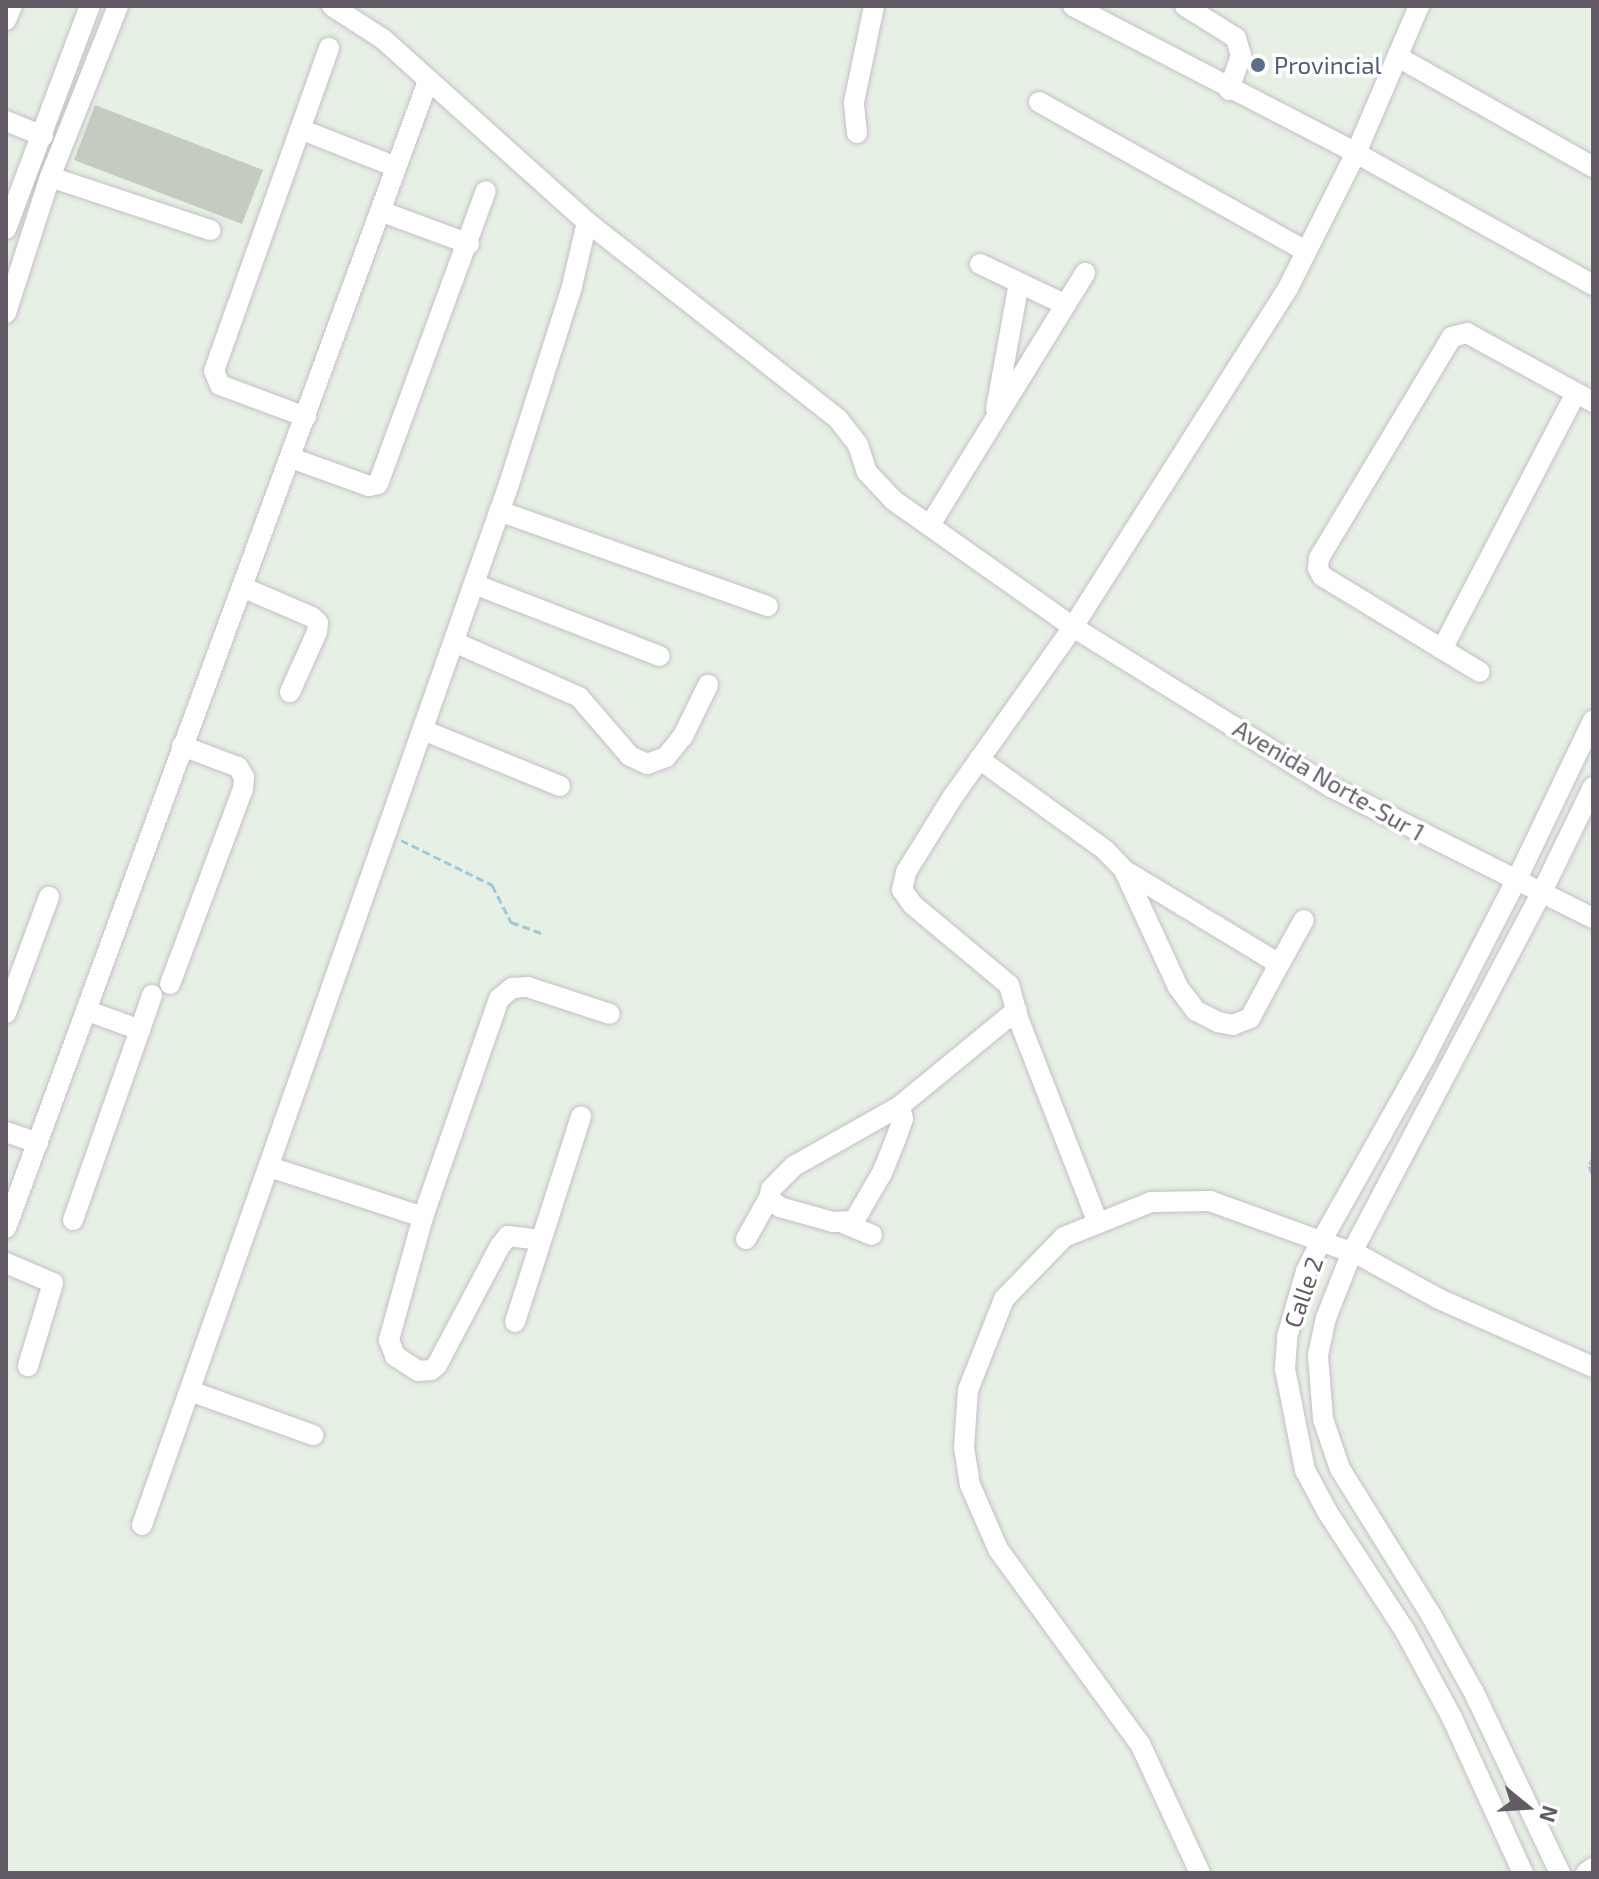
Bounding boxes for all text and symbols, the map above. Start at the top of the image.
place label: Provincial [1274,51,1382,79]
marker: Provincial [1249,56,1267,74]
street label: Avenida Norte-Sur 1 [1228,713,1430,847]
street label: Calle 2 [1278,1253,1328,1331]
north arrow [1487,1767,1567,1847]
text: N [1535,1803,1565,1826]

